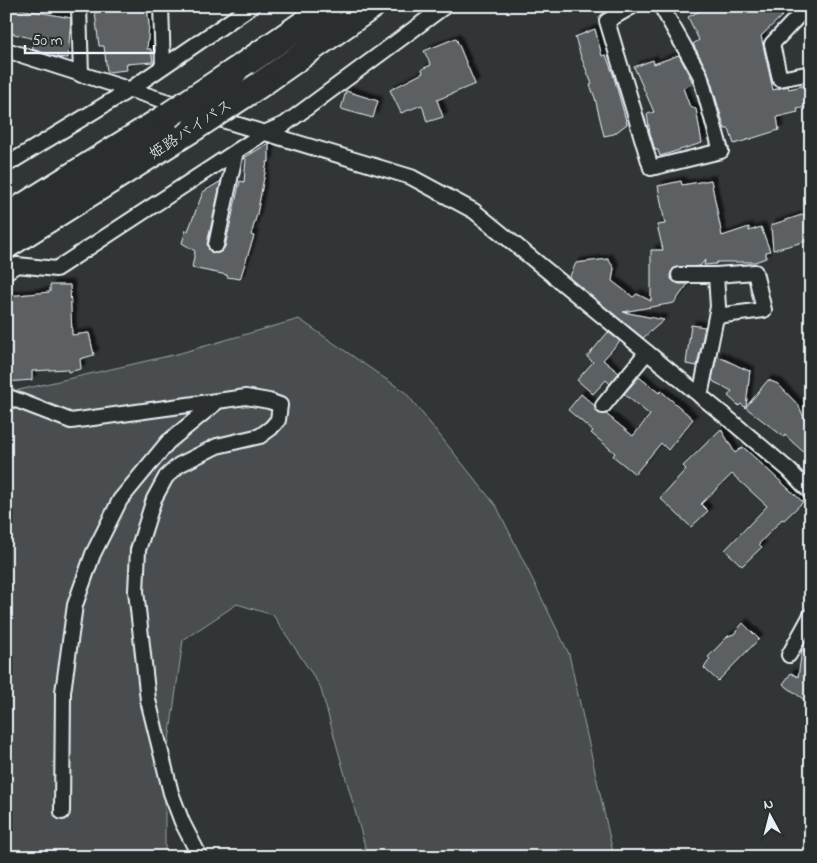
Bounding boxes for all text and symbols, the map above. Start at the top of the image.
scale bar [25,22,154,54]
text: 50 m [32,30,63,52]
street label: 姫路バイパス [144,94,238,166]
north arrow [744,790,794,840]
text: N [763,794,775,816]

